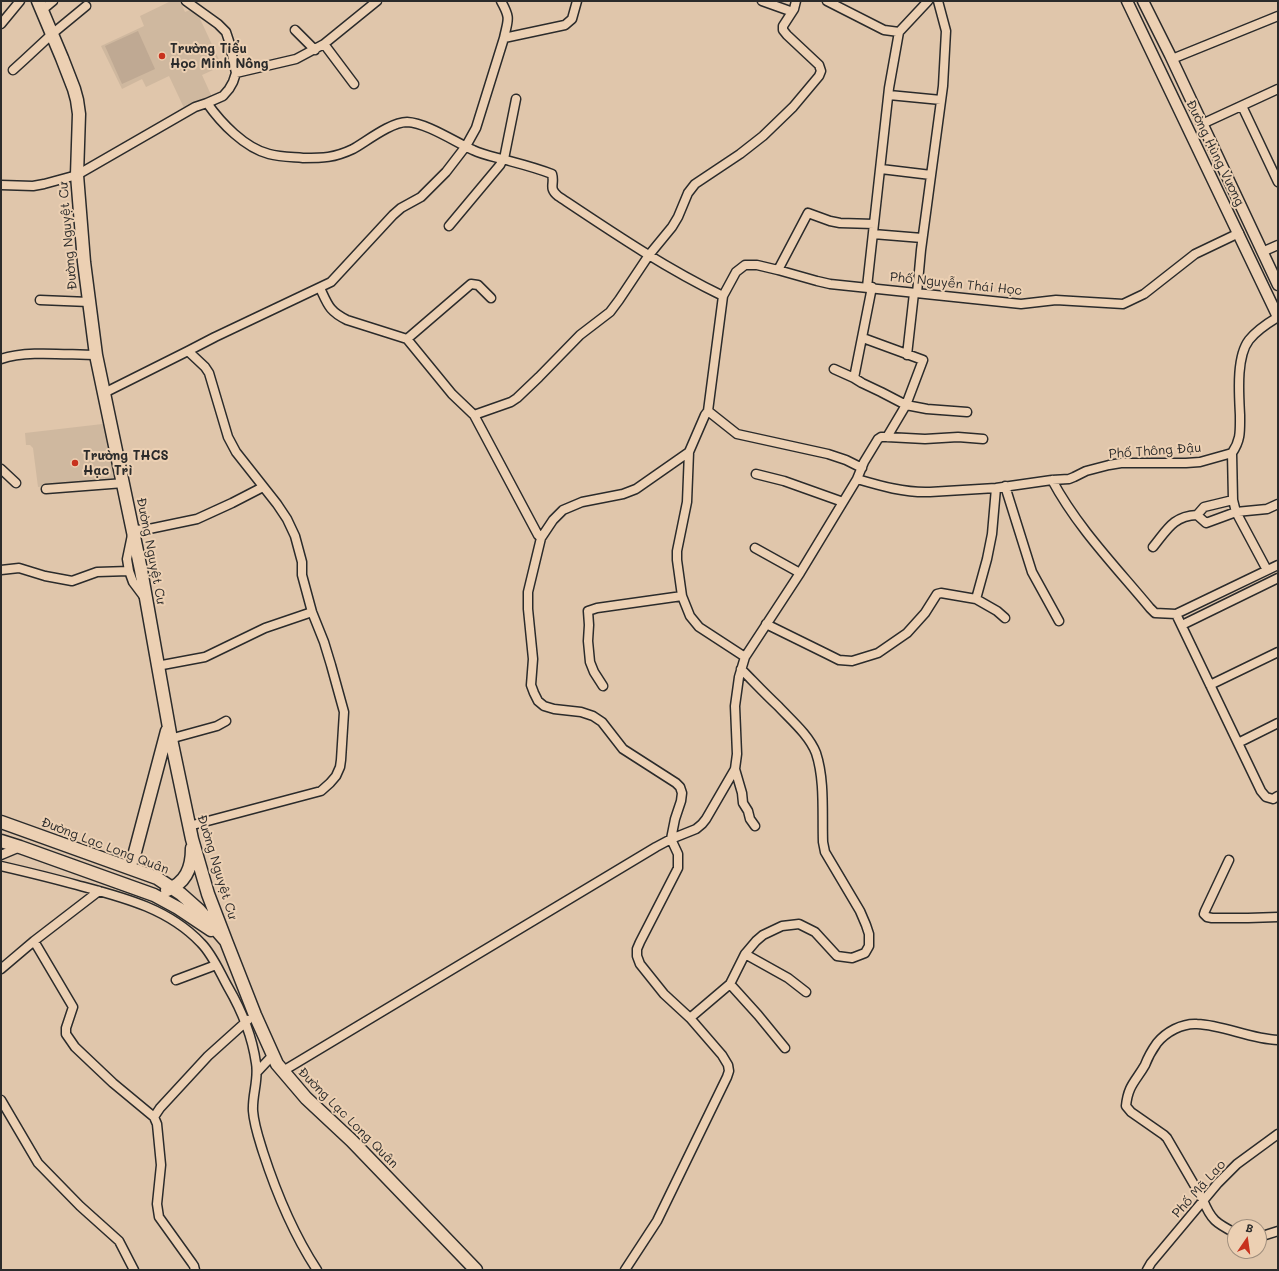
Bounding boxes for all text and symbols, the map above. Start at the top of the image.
place label: Trường Tiểu Học Minh Nông [170,41,268,72]
marker: Trường Tiểu Học Minh Nông [157,51,167,61]
street label: Đường Hùng Vương [1182,97,1248,209]
street label: Đường Nguyệt Cư [56,181,80,291]
street label: Phố Nguyễn Thái Học [889,269,1023,299]
street label: Phố Thông Đậu [1108,440,1202,462]
place label: Trường THCS Hạc Trì [83,448,169,479]
marker: Trường THCS Hạc Trì [70,458,80,468]
street label: Đường Nguyệt Cư [133,496,169,606]
street label: Đường Nguyệt Cư [194,813,240,921]
street label: Đường Lạc Long Quân [39,814,171,878]
street label: Đường Lạc Long Quân [294,1064,402,1172]
street label: Phố Mã Lao [1169,1157,1229,1221]
north arrow [1227,1219,1267,1259]
text: B [1244,1220,1255,1236]

